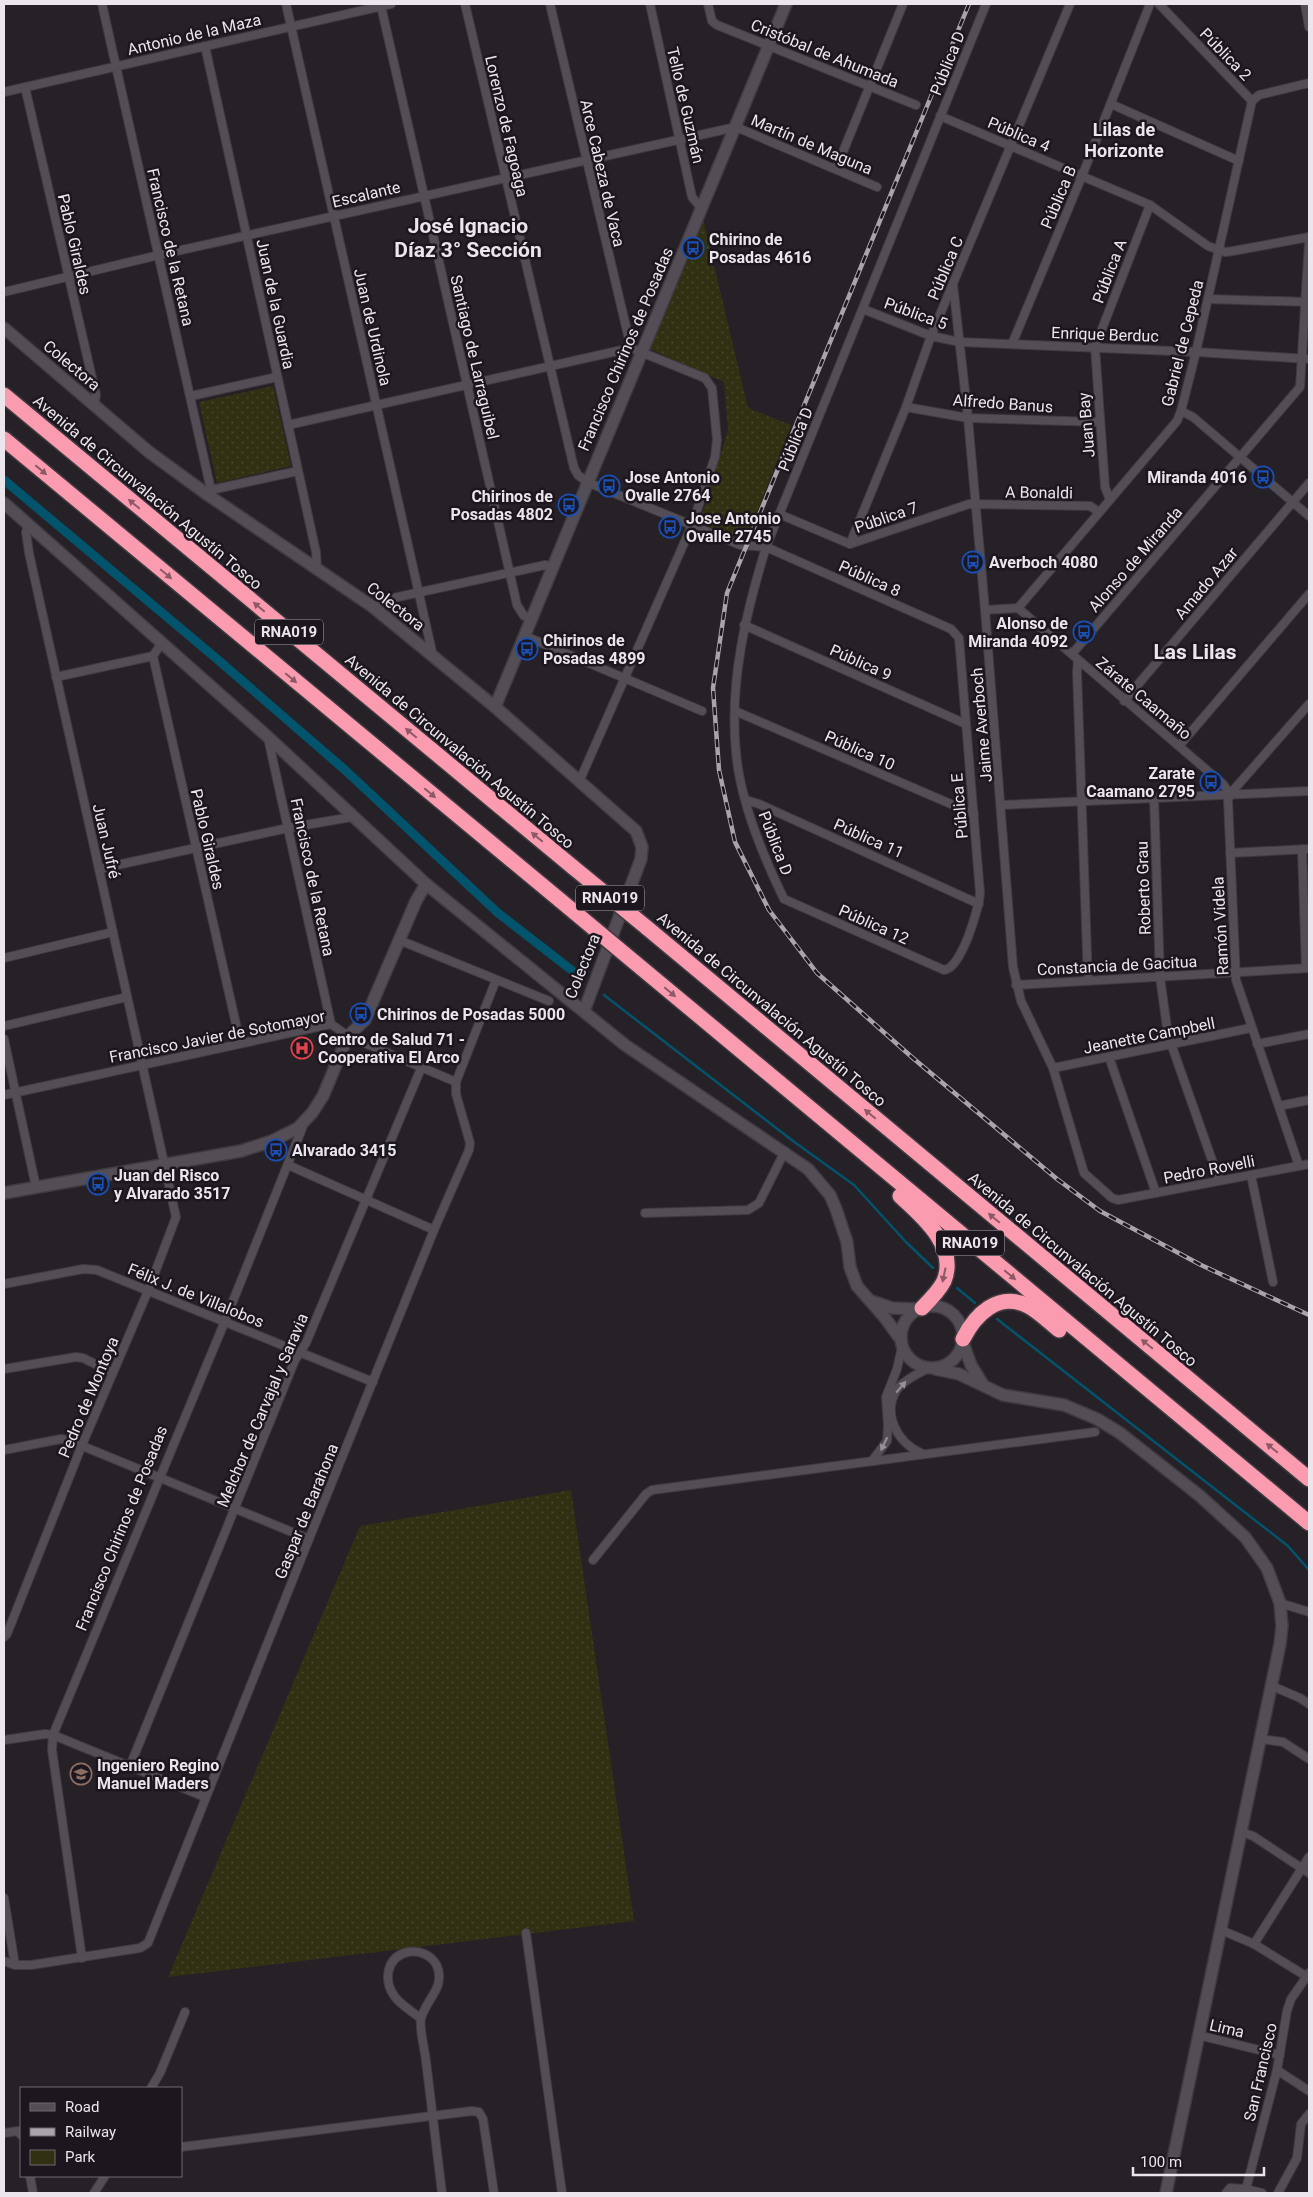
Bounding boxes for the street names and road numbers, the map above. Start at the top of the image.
street label: Antonio de la Maza [125,10,263,59]
street label: Cristóbal de Ahumada [748,15,902,92]
street label: Pública 2 [1196,24,1255,85]
street label: Pública D [926,28,969,98]
street label: Tello de Guzmán [663,45,708,165]
street label: Lorenzo de Fagoaga [481,54,532,199]
street label: Arce Cabeza de Vaca [576,97,629,249]
street label: Martín de Maguna [748,110,875,179]
street label: Pública 4 [985,113,1053,156]
street label: Pública B [1037,163,1080,232]
street label: Francisco de la Retana [143,166,198,328]
street label: Escalante [330,177,402,212]
street label: Pablo Giraldes [54,192,95,296]
street label: Pública C [924,234,967,303]
street label: Pública A [1089,236,1131,306]
street label: Juan de la Guardia [252,237,299,371]
street label: Francisco Chirinos de Posadas [574,244,677,454]
street label: Juan de Urdinola [350,267,395,388]
street label: Santiago de Larraguibel [446,273,503,441]
street label: Gabriel de Cepeda [1158,278,1207,408]
street label: Pública 5 [882,293,950,334]
street label: Enrique Berduc [1051,323,1159,346]
street label: Colectora [39,336,104,395]
street label: Avenida de Circunvalación Agustín Tosco [29,391,266,594]
street label: Alfredo Banus [952,391,1054,416]
street label: Juan Bay [1074,391,1099,458]
street label: Pública D [774,404,817,474]
street label: A Bonaldi [1005,482,1073,503]
street label: Pública 7 [852,498,920,537]
street label: Alonso de Miranda [1084,503,1186,616]
street label: Amado Azar [1171,543,1242,623]
street label: Pública 8 [836,556,904,601]
street label: Colectora [363,578,428,635]
road number: RNA019 [255,620,323,644]
street label: Pública 9 [827,640,895,685]
street label: Avenida de Circunvalación Agustín Tosco [341,650,578,853]
street label: Zárate Caamaño [1092,653,1195,744]
street label: Jaime Averboch [967,667,996,783]
street label: Pública 10 [822,727,898,774]
street label: Pública E [947,772,972,840]
street label: Pablo Giraldes [187,787,228,891]
street label: Francisco de la Retana [286,796,339,958]
street label: Juan Jufré [89,802,124,880]
street label: Pública D [755,808,796,878]
street label: Pública 11 [831,815,907,862]
street label: Roberto Grau [1132,841,1155,935]
street label: Ramón Videla [1208,876,1233,976]
road number: RNA019 [576,886,644,910]
street label: Pública 12 [836,901,912,948]
street label: Avenida de Circunvalación Agustín Tosco [653,908,890,1111]
street label: Colectora [561,931,604,1001]
street label: Constancia de Gacitua [1036,952,1198,979]
street label: Francisco Javier de Sotomayor [108,1006,327,1067]
street label: Jeanette Campbell [1082,1013,1217,1058]
street label: Pedro Rovelli [1162,1151,1256,1188]
street label: Avenida de Circunvalación Agustín Tosco [964,1168,1201,1371]
road number: RNA019 [936,1230,1004,1256]
street label: Félix J. de Villalobos [125,1259,267,1331]
street label: Melchor de Carvajal y Saravia [213,1310,312,1510]
street label: Pedro de Montoya [54,1334,123,1461]
street label: Francisco Chirinos de Posadas [72,1423,171,1633]
street label: Gaspar de Barahona [271,1441,342,1582]
street label: Lima [1208,2015,1246,2042]
street label: San Francisco [1240,2021,1281,2123]

